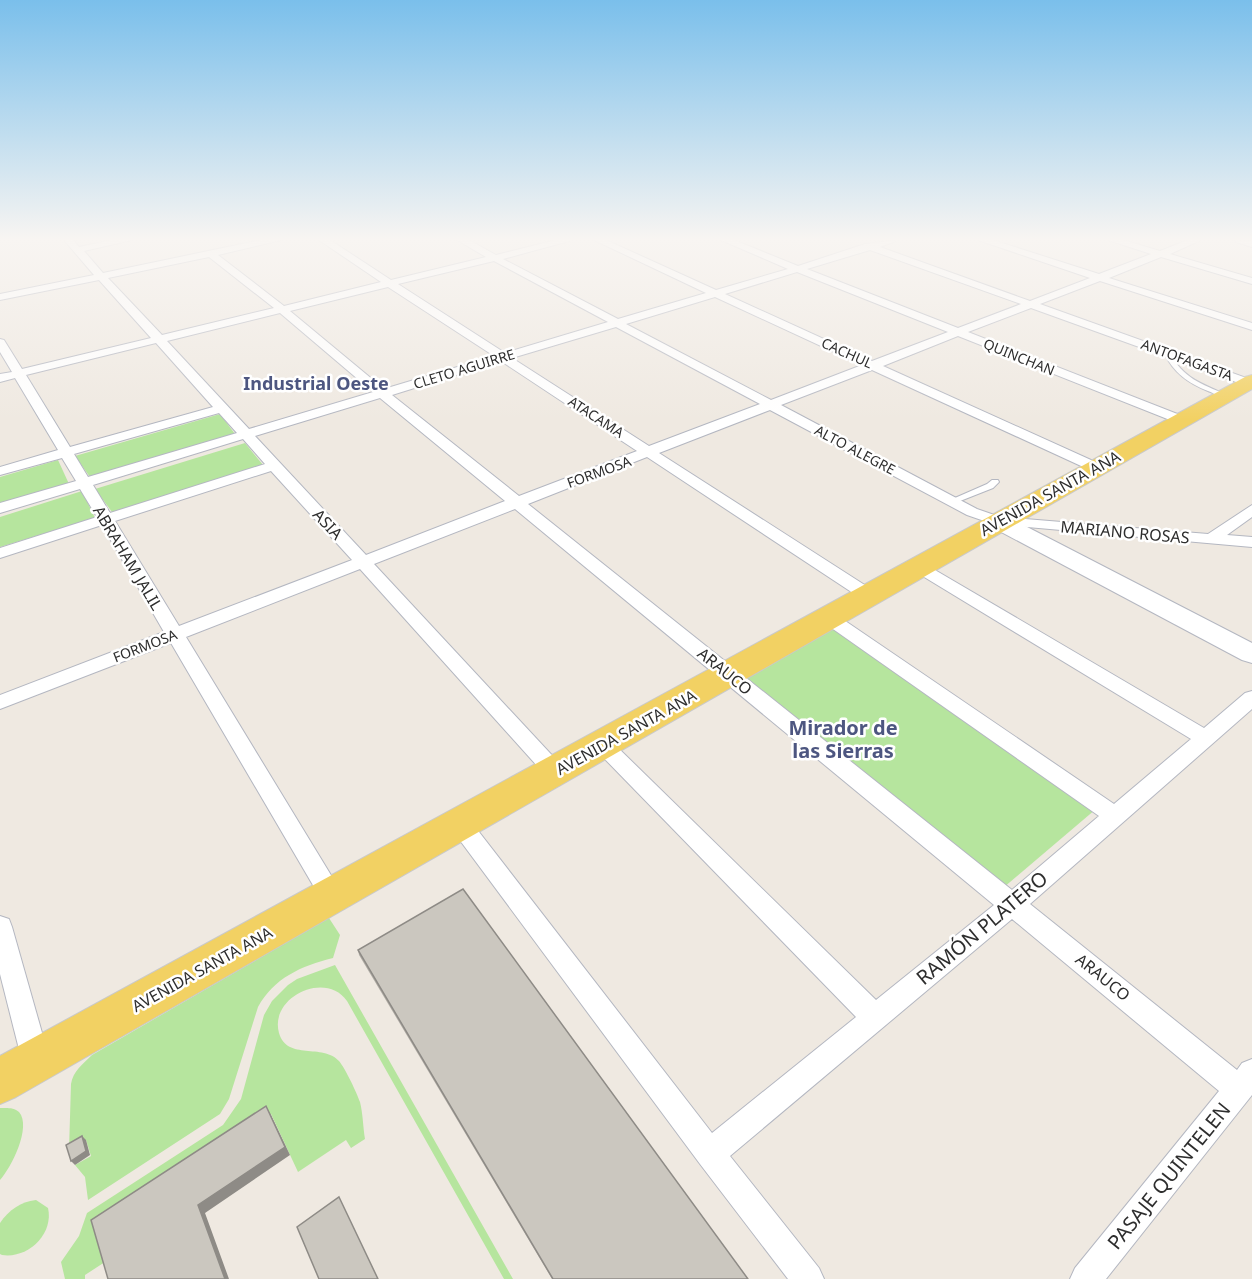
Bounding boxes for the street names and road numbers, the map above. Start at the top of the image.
street label: CACHUL [819,333,876,372]
street label: QUINCHAN [981,334,1058,379]
street label: ANTOFAGASTA [1139,334,1236,385]
street label: CLETO AGUIRRE [411,344,517,393]
street label: ATACAMA [565,391,628,442]
street label: ALTO ALEGRE [812,420,899,479]
street label: AVENIDA SANTA ANA [976,445,1125,541]
street label: FORMOSA [564,451,634,492]
street label: ABRAHAM JALIL [88,502,168,614]
street label: ASIA [308,504,348,545]
street label: MARIANO ROSAS [1060,515,1191,549]
street label: FORMOSA [110,625,180,666]
street label: ARAUCO [693,642,757,700]
street label: AVENIDA SANTA ANA [552,684,701,780]
street label: RAMÓN PLATERO [910,865,1053,991]
street label: AVENIDA SANTA ANA [128,921,277,1017]
street label: ARAUCO [1071,948,1135,1006]
street label: PASAJE QUINTELEN [1101,1097,1236,1255]

